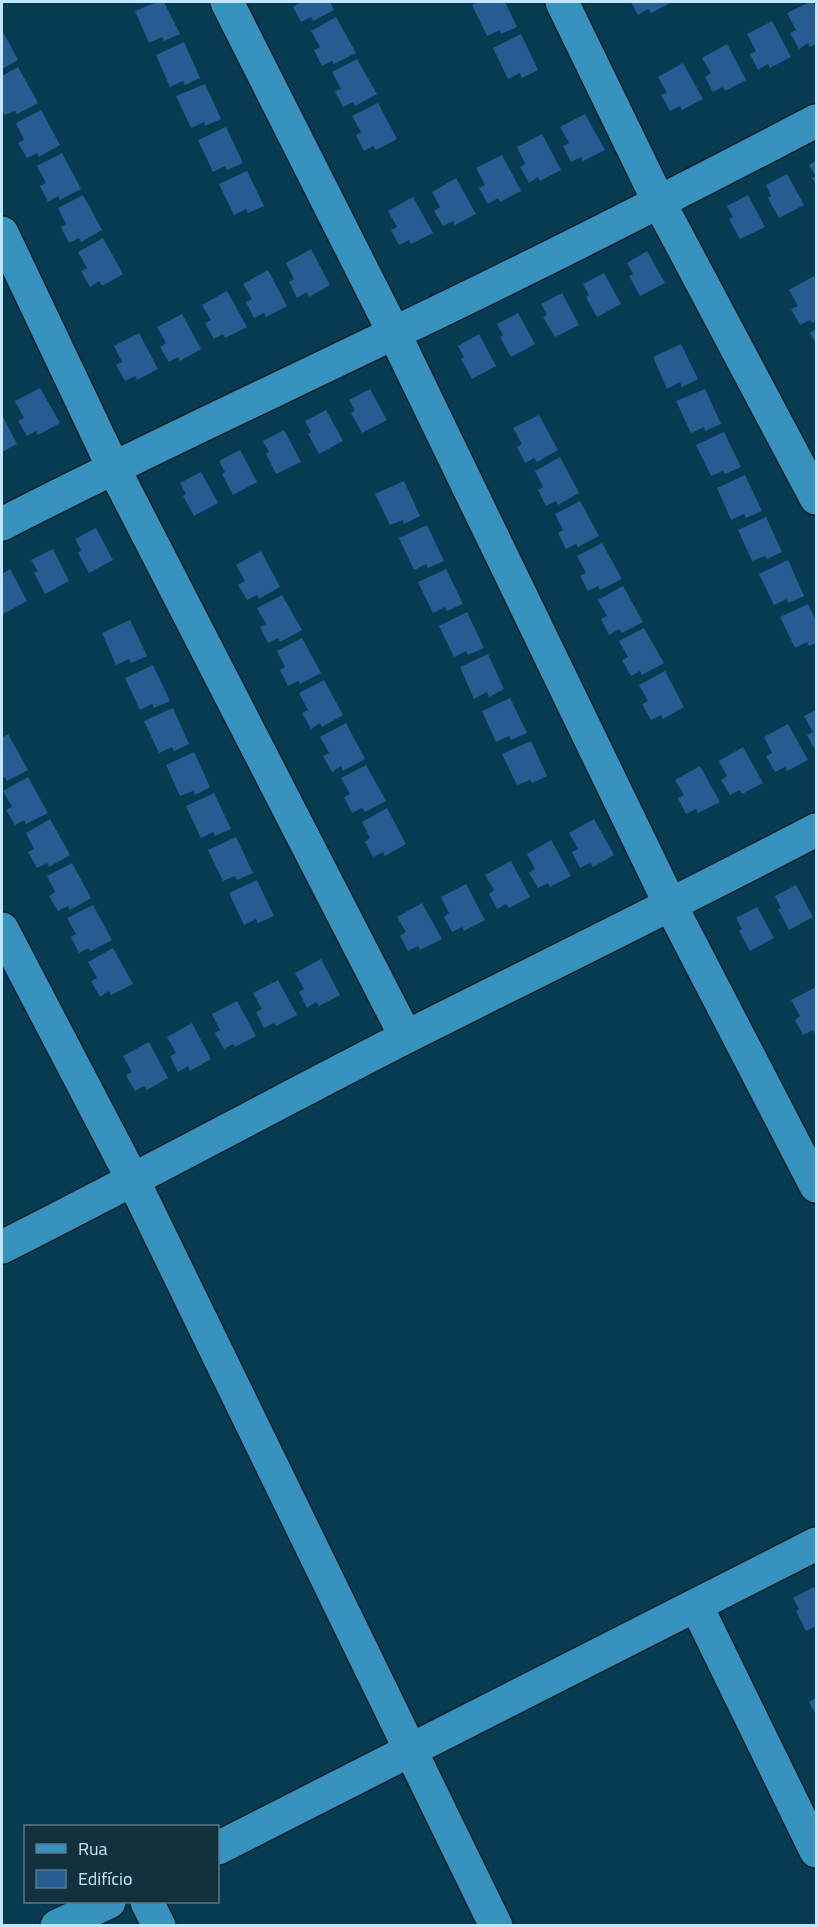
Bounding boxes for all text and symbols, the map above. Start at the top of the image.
legend [24,1825,219,1903]
text: Rua [78,1835,108,1862]
text: Edifício [78,1865,132,1892]

